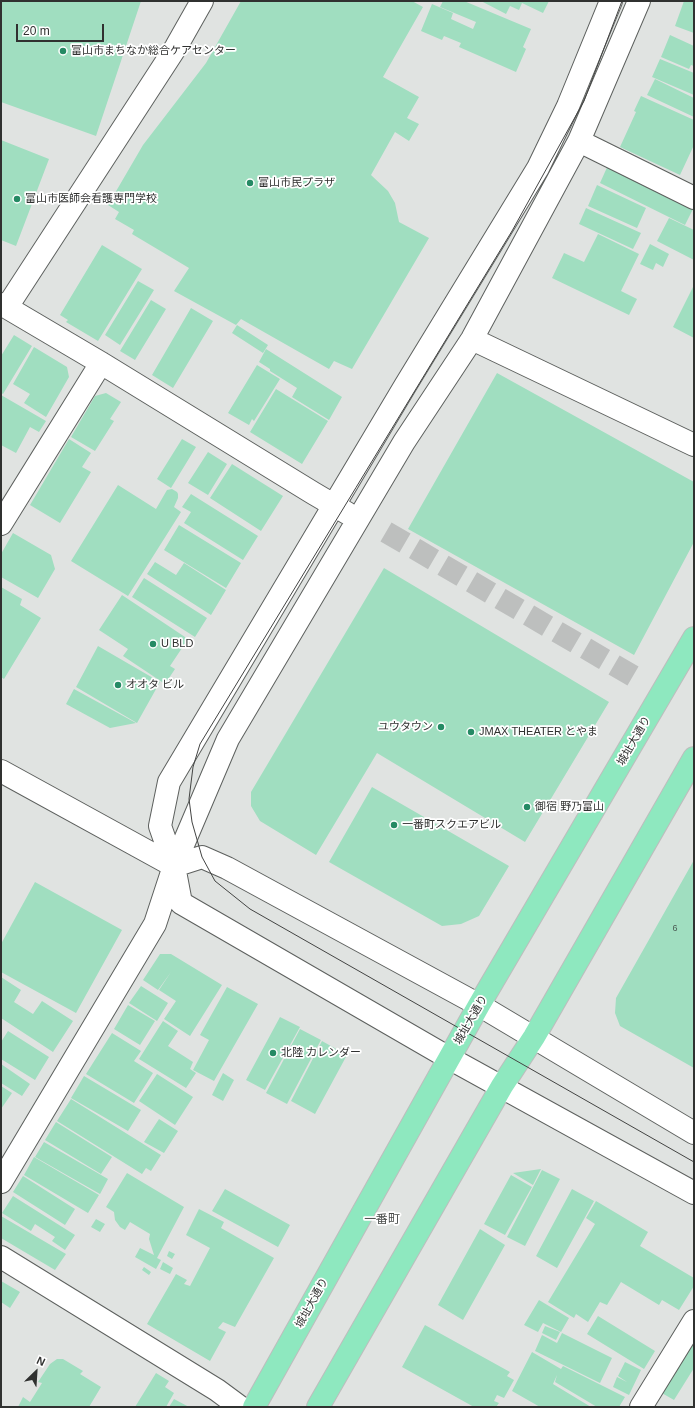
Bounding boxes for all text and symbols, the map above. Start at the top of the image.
scale bar [18,16,106,42]
text: 20 m [23,24,50,38]
place label: 富山市まちなか総合ケアセンター [71,44,236,58]
marker: 富山市まちなか総合ケアセンター [58,46,68,56]
place label: 富山市民プラザ [258,176,335,190]
marker: 富山市民プラザ [245,178,255,188]
place label: 富山市医師会看護専門学校 [25,192,157,206]
marker: 富山市医師会看護専門学校 [12,194,22,204]
place label: U BLD [161,637,193,651]
marker: U BLD [148,639,158,649]
place label: オオタ ビル [126,678,184,692]
marker: オオタ ビル [113,680,123,690]
street label: 城址大通り [615,714,653,768]
place label: ユウタウン [378,720,433,734]
marker: ユウタウン [436,722,446,732]
place label: JMAX THEATER とやま [479,725,598,739]
marker: JMAX THEATER とやま [466,727,476,737]
place label: 御宿 野乃富山 [535,800,604,814]
marker: 御宿 野乃富山 [522,802,532,812]
place label: 一番町スクエアビル [402,818,501,832]
marker: 一番町スクエアビル [389,820,399,830]
house number: 6 [672,924,678,934]
street label: 城址大通り [452,993,490,1047]
place label: 北陸 カレンダー [281,1046,361,1060]
marker: 北陸 カレンダー [268,1048,278,1058]
district label: 一番町 [364,1213,400,1227]
street label: 城址大通り [293,1276,331,1330]
north arrow [16,1352,56,1392]
text: N [35,1354,47,1368]

